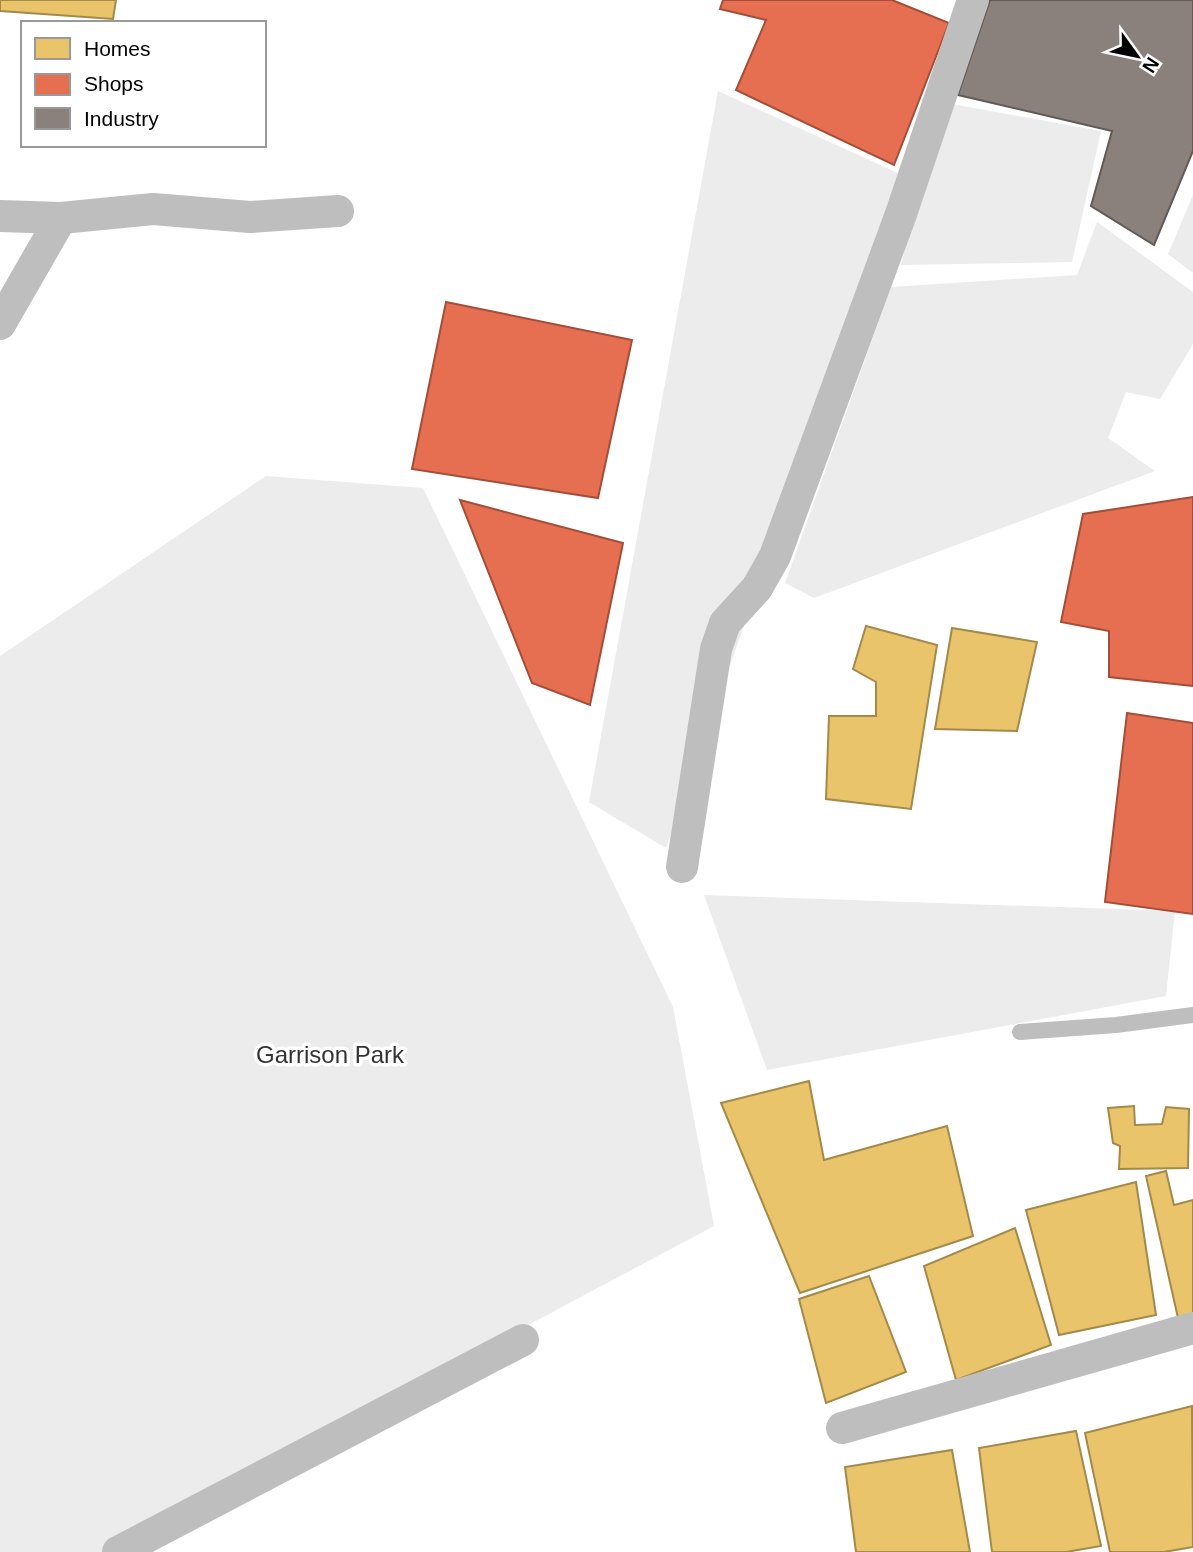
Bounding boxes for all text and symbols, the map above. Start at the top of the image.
legend [21,21,266,147]
north arrow [1102,21,1172,91]
text: Homes [84,37,151,60]
text: N [1138,54,1163,76]
text: Shops [84,72,144,95]
text: Industry [84,107,159,130]
park label: Garrison Park [256,1041,405,1068]

